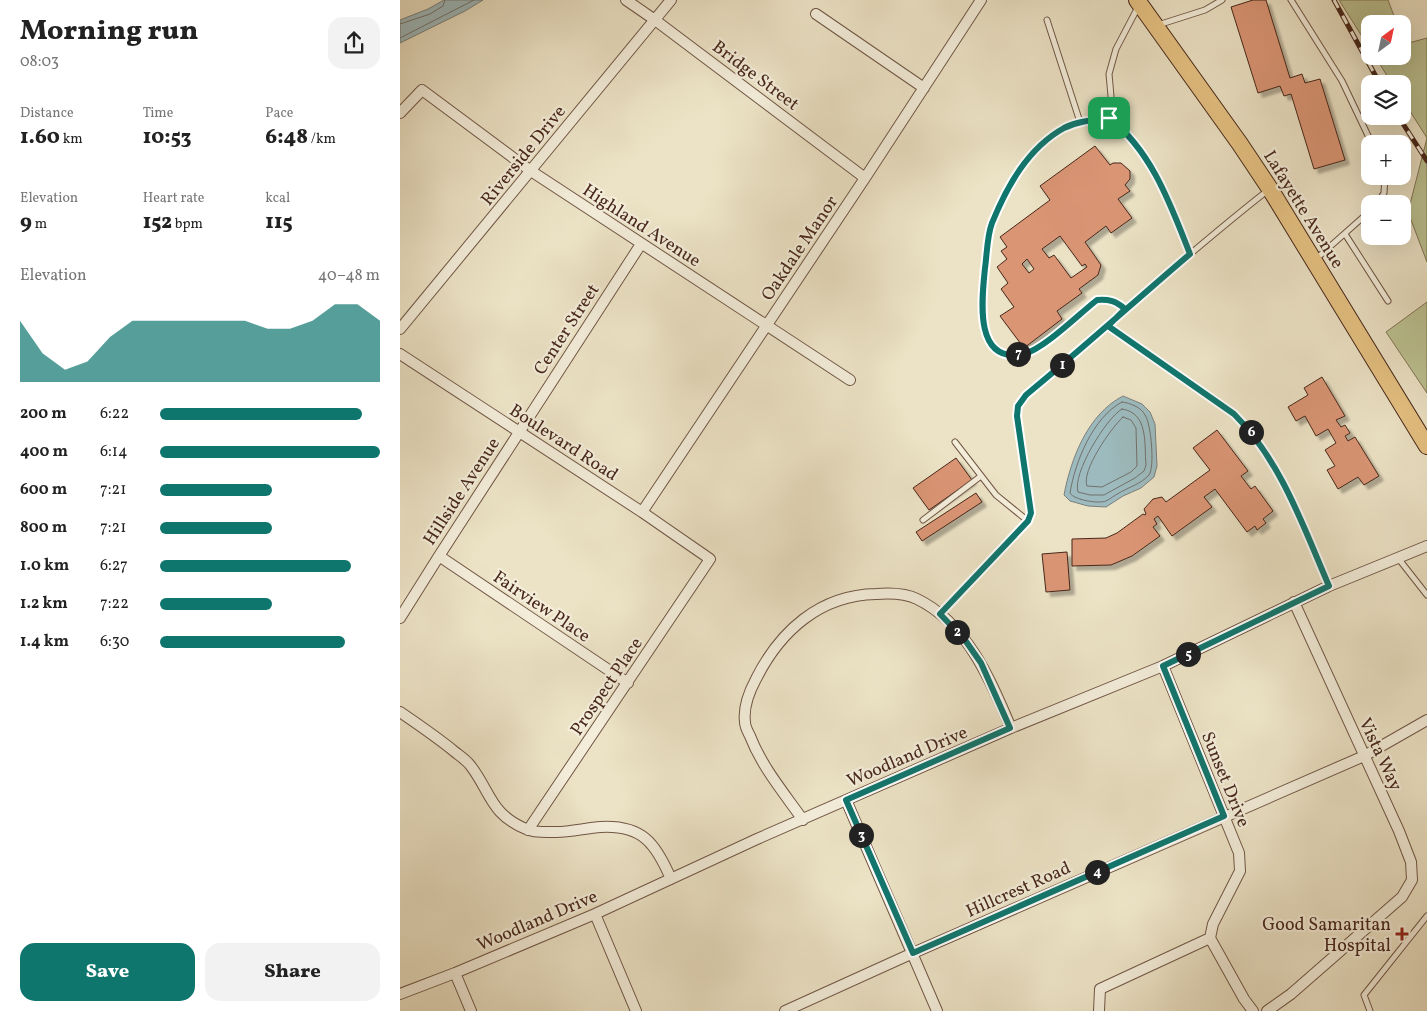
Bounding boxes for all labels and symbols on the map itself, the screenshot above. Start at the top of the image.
north arrow [1361,15,1411,65]
street label: Bridge Street [707,35,804,117]
pin [1088,97,1130,139]
street label: Riverside Drive [476,100,572,211]
street label: Lafayette Avenue [1256,146,1349,274]
street label: Highland Avenue [577,179,705,274]
street label: Oakdale Manor [756,191,845,306]
street label: Center Street [528,279,606,380]
pin: 7 [1006,342,1030,366]
pin: 1 [1050,352,1074,378]
street label: Boulevard Road [504,399,622,488]
pin: 6 [1238,420,1264,444]
street label: Hillside Avenue [418,433,507,551]
street label: Fairview Place [487,565,595,649]
pin: 2 [944,620,970,644]
street label: Prospect Place [565,633,649,741]
pin: 5 [1176,642,1200,666]
street label: Vista Way [1352,714,1408,795]
street label: Woodland Drive [843,721,972,794]
street label: Sunset Drive [1194,728,1255,831]
pin: 3 [848,822,874,848]
street label: Hillcrest Road [962,856,1075,925]
pin: 4 [1084,860,1110,884]
street label: Woodland Drive [473,885,602,958]
place label: Good Samaritan Hospital [1262,913,1391,959]
marker: Good Samaritan Hospital [1395,927,1409,941]

